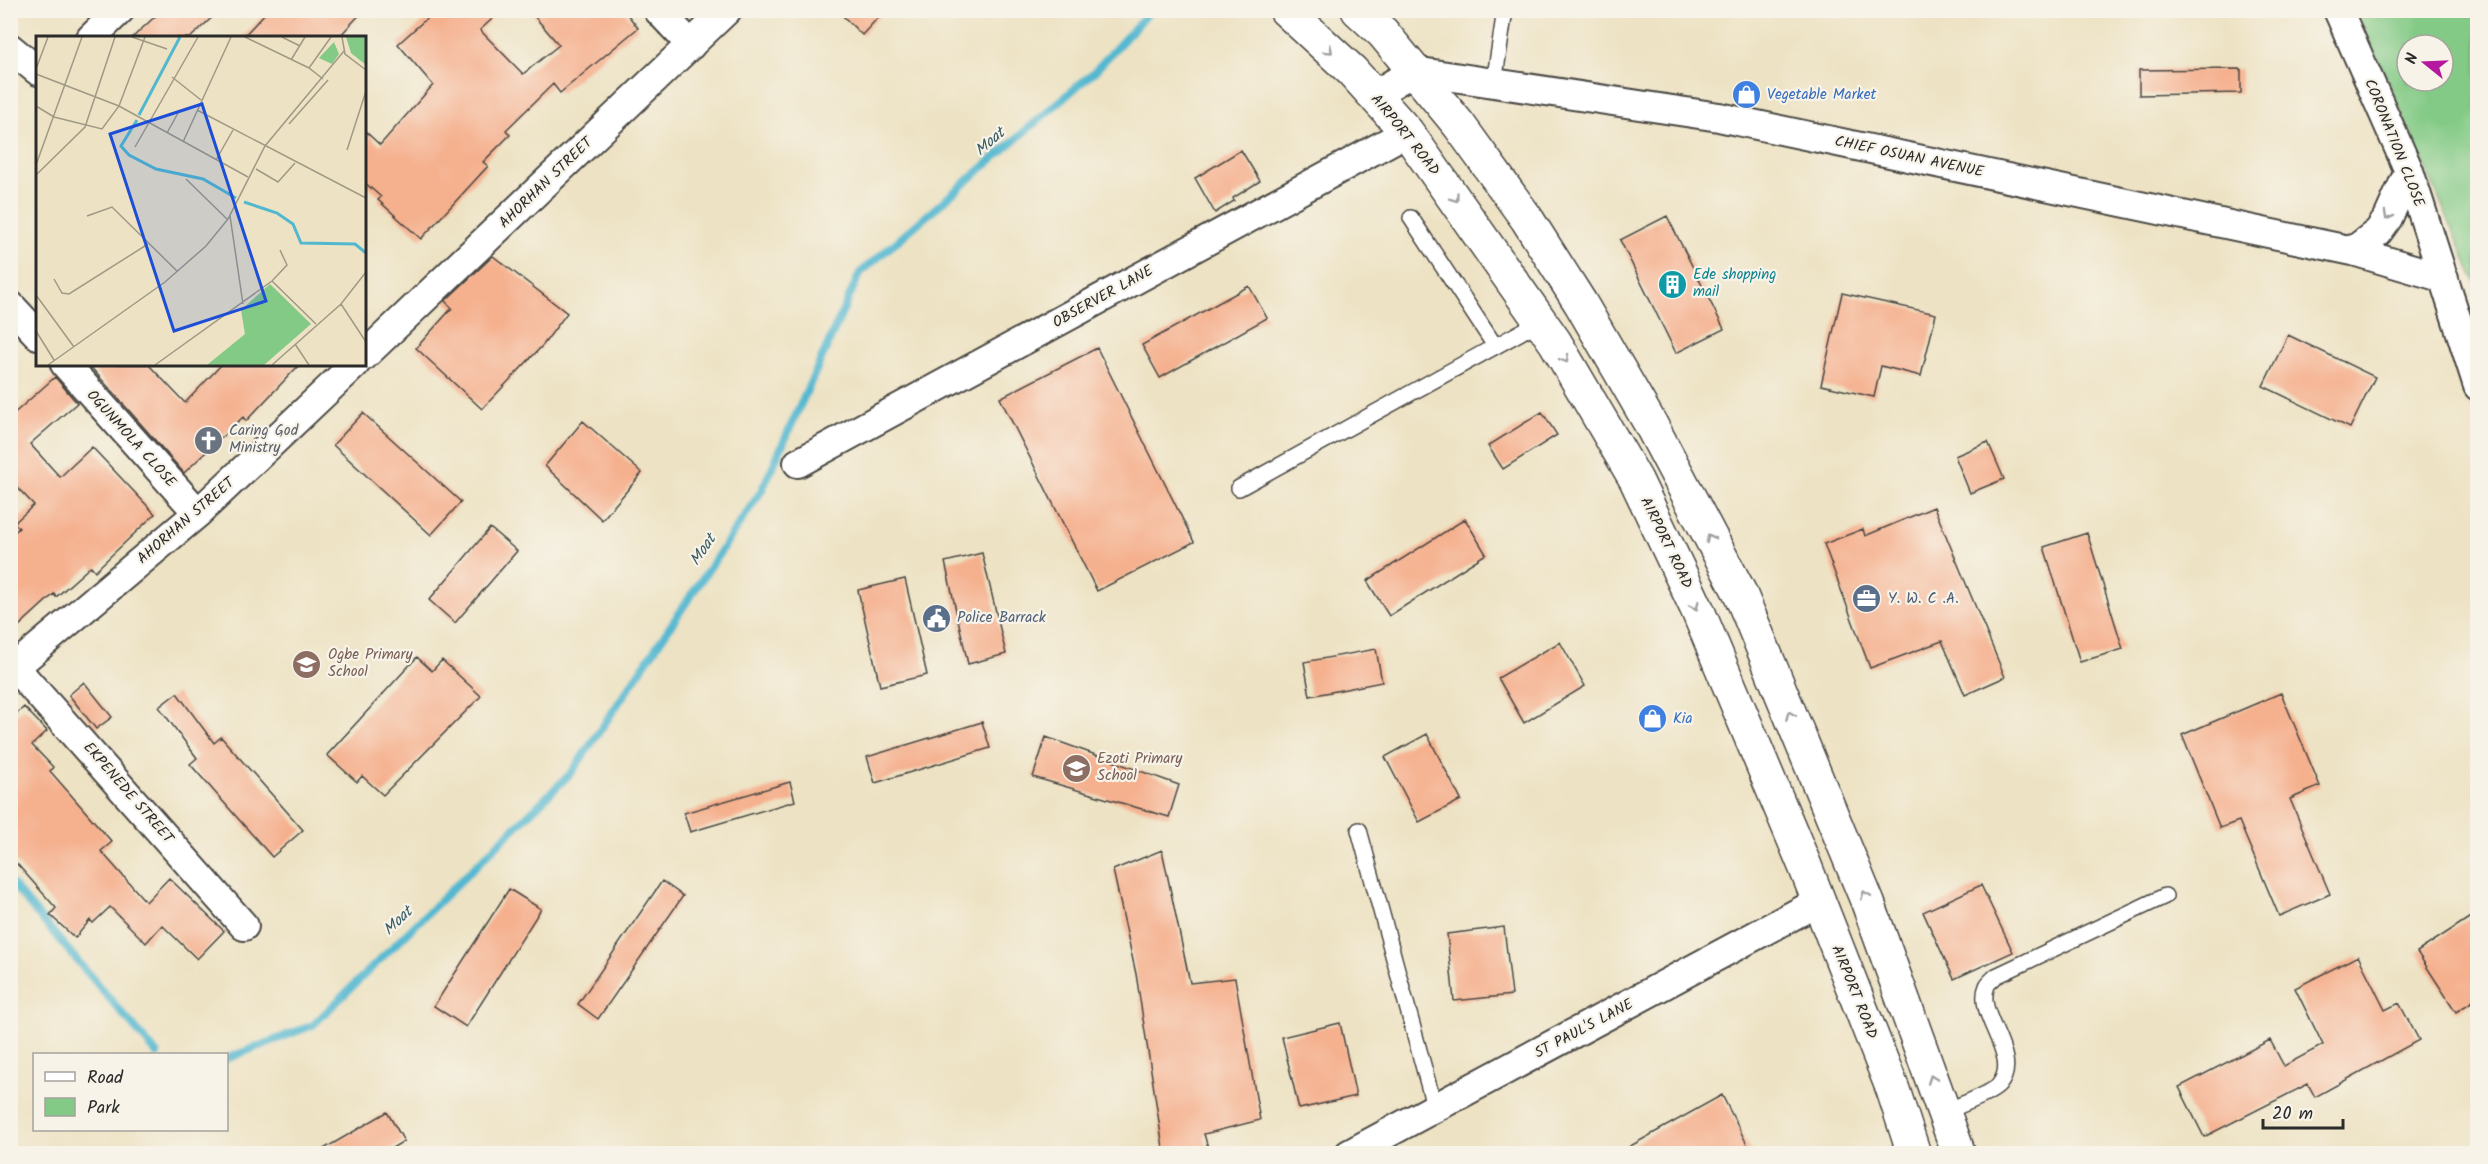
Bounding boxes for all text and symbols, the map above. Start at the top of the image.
north arrow [2395,33,2455,93]
inset map [36,36,366,366]
one-way arrow [1323,43,1333,54]
text: N [2399,50,2426,67]
street label: CORONATION CLOSE [2357,75,2431,212]
shop icon: Vegetable Market [1730,79,1762,111]
place label: Vegetable Market [1767,83,1876,107]
street label: AIRPORT ROAD [1364,89,1446,181]
water label: Moat [969,120,1013,162]
street label: AHORHAN STREET [493,130,600,234]
street label: CHIEF OSUAN AVENUE [1832,130,1987,185]
one-way arrow [1448,192,1459,203]
one-way arrow [2383,210,2395,220]
street label: OBSERVER LANE [1048,259,1159,335]
place label: Ede shopping mail [1693,263,1776,304]
building icon: Ede shopping mail [1656,268,1688,300]
one-way arrow [1558,353,1569,363]
street label: OGUNMOLA CLOSE [80,385,183,494]
place label: Caring God Ministry [229,419,299,460]
church icon: Caring God Ministry [192,424,224,456]
street label: AHORHAN STREET [132,470,242,570]
street label: AIRPORT ROAD [1633,493,1699,593]
water label: Moat [683,527,724,571]
one-way arrow [1706,533,1718,544]
office icon: Y. W. C .A. [1851,583,1883,615]
place label: Y. W. C .A. [1888,587,1959,611]
one-way arrow [1688,599,1700,610]
public building icon: Police Barrack [920,602,952,634]
place label: Police Barrack [957,606,1047,630]
place label: Ogbe Primary School [328,643,414,684]
school or university icon: Ogbe Primary School [291,648,323,680]
shop icon: Kia [1636,703,1668,735]
place label: Kia [1673,707,1692,731]
one-way arrow [1785,711,1797,722]
street label: EKPENEDE STREET [77,737,180,851]
place label: Ezoti Primary School [1097,747,1183,788]
school or university icon: Ezoti Primary School [1060,752,1092,784]
one-way arrow [1860,891,1872,902]
water label: Moat [377,898,421,942]
street label: AIRPORT ROAD [1824,941,1884,1043]
street label: ST PAUL'S LANE [1530,992,1639,1065]
legend [33,1053,228,1131]
text: Road [87,1064,124,1093]
one-way arrow [1926,1074,1939,1085]
scale bar [2263,1092,2342,1130]
text: Park [87,1094,120,1123]
text: 20 m [2272,1100,2313,1129]

